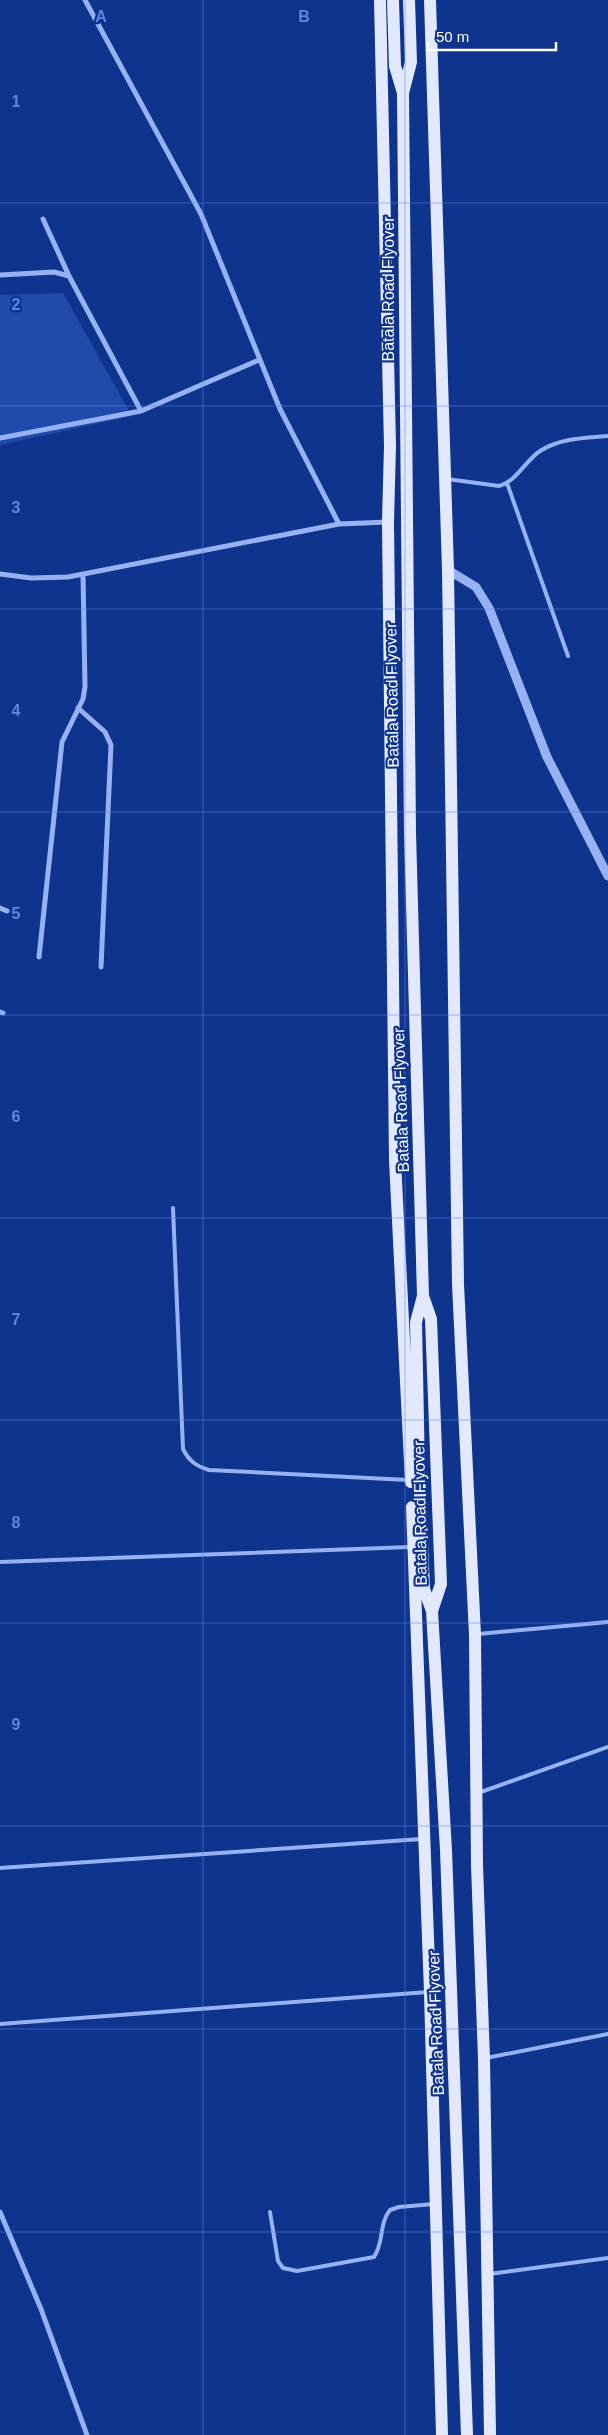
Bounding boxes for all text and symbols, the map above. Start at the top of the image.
text: A [95,8,107,25]
text: B [298,8,310,25]
scale bar [428,20,556,52]
text: 50 m [436,28,469,45]
text: 1 [12,93,21,110]
street label: Batala Road Flyover [380,216,397,361]
text: 2 [12,296,21,313]
text: 3 [12,499,21,516]
street label: Batala Road Flyover [382,622,402,768]
text: 4 [12,702,21,719]
text: 5 [12,905,21,922]
street label: Batala Road Flyover [390,1027,412,1173]
text: 6 [12,1108,21,1125]
text: 7 [12,1311,21,1328]
street label: Batala Road Flyover [410,1440,430,1586]
text: 8 [12,1514,21,1531]
text: 9 [12,1716,21,1733]
street label: Batala Road Flyover [425,1950,447,2096]

